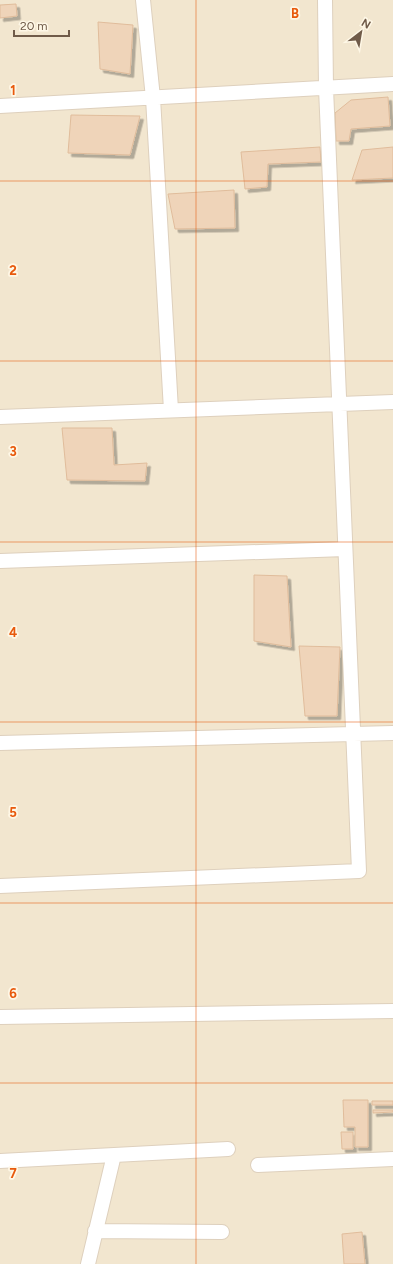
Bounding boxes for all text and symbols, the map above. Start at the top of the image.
text: B [291,6,299,21]
scale bar [14,12,69,38]
north arrow [341,12,381,52]
text: N [359,16,373,32]
text: 20 m [20,19,48,33]
text: 1 [10,83,16,98]
text: 2 [9,263,17,278]
text: 3 [9,444,17,459]
text: 4 [9,625,17,640]
text: 5 [9,805,17,820]
text: 6 [9,986,17,1001]
text: 7 [9,1166,17,1181]

